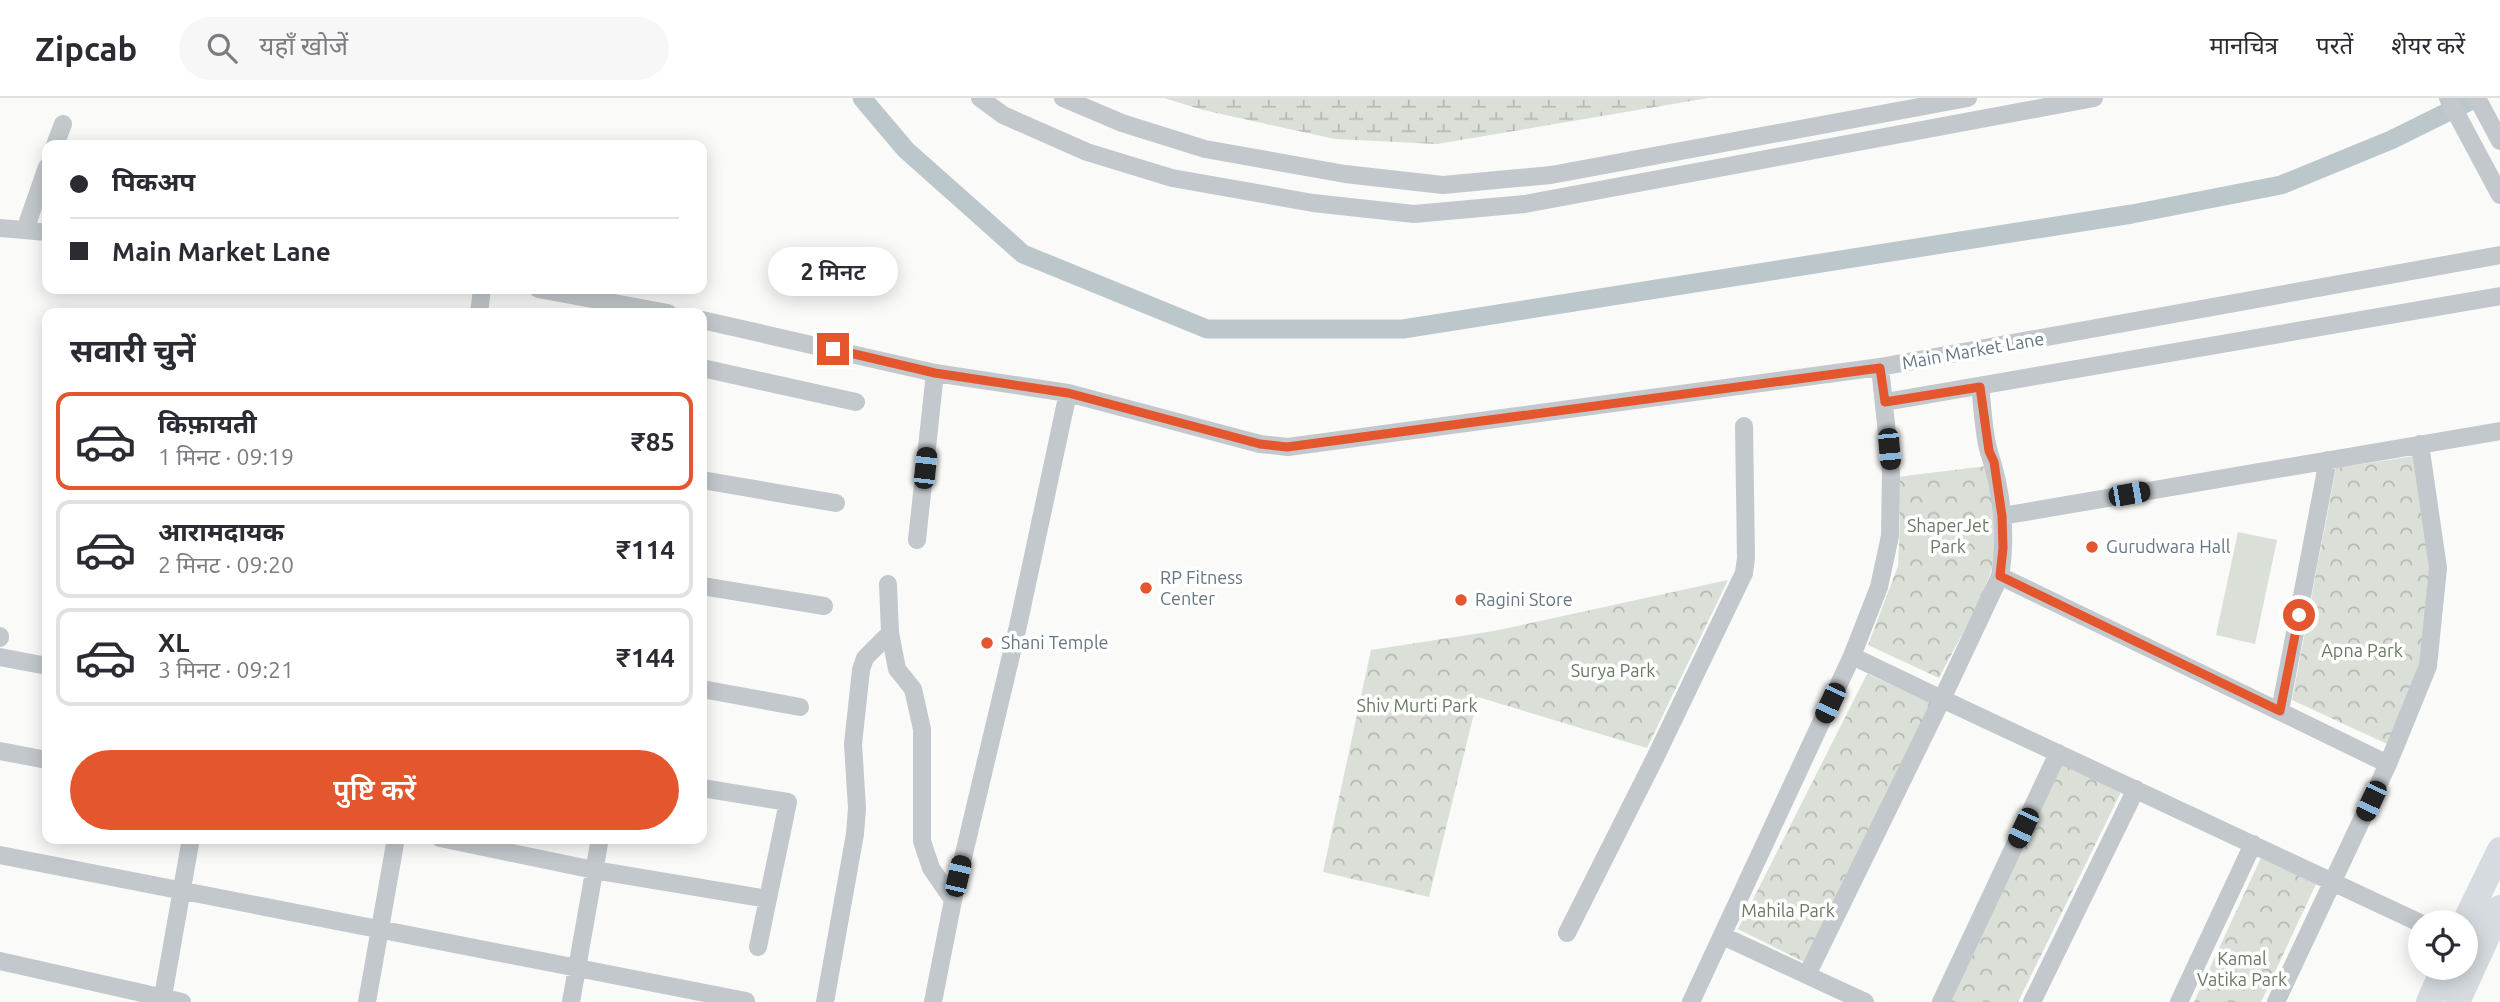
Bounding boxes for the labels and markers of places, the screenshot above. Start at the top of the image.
place label: Gurudwara Hall [2106,536,2231,556]
marker: Gurudwara Hall [2084,539,2100,555]
place label: RP Fitness Center [1160,567,1243,608]
marker: RP Fitness Center [1138,580,1154,596]
place label: Ragini Store [1475,589,1573,609]
marker: Ragini Store [1453,592,1469,608]
place label: Shani Temple [1001,632,1109,652]
marker: Shani Temple [979,635,995,651]

